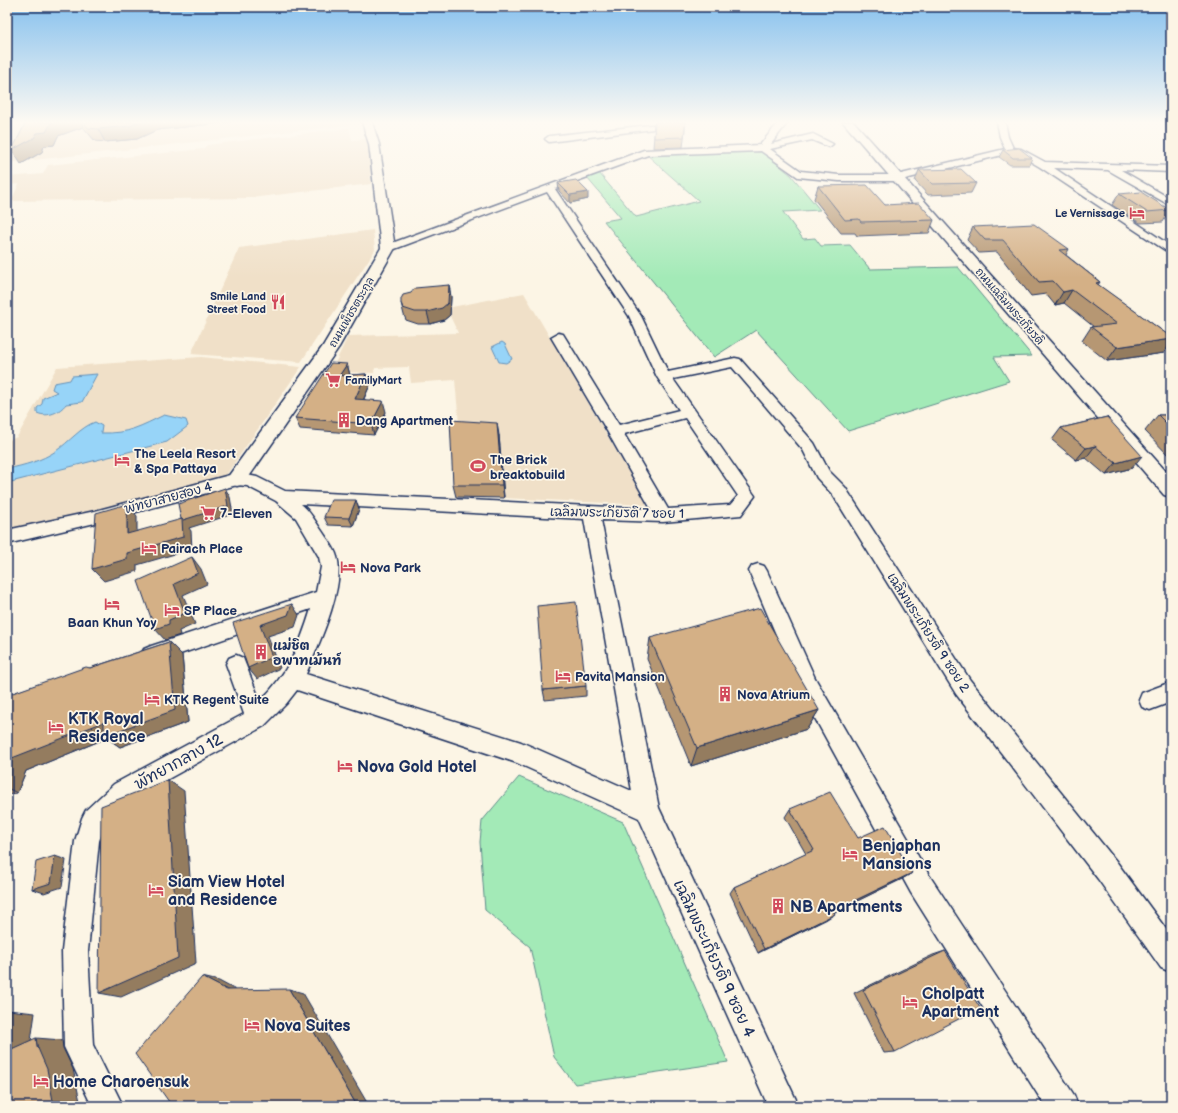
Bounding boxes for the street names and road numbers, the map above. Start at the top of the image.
street label: ถนนเฉลิมพระเกียรติ [973,265,1047,347]
street label: ถนนเพ็ชรตระกูล [324,274,379,351]
street label: พัทยาสายสอง 4 [122,479,214,517]
street label: เฉลิมพระเกียรติ 7 ซอย 1 [550,503,684,522]
street label: เฉลิมพระเกียรติ 9 ซอย 2 [884,569,974,696]
street label: พัทยากลาง 12 [130,728,227,794]
street label: เฉลิมพระเกียรติ 9 ซอย 4 [669,876,760,1041]

